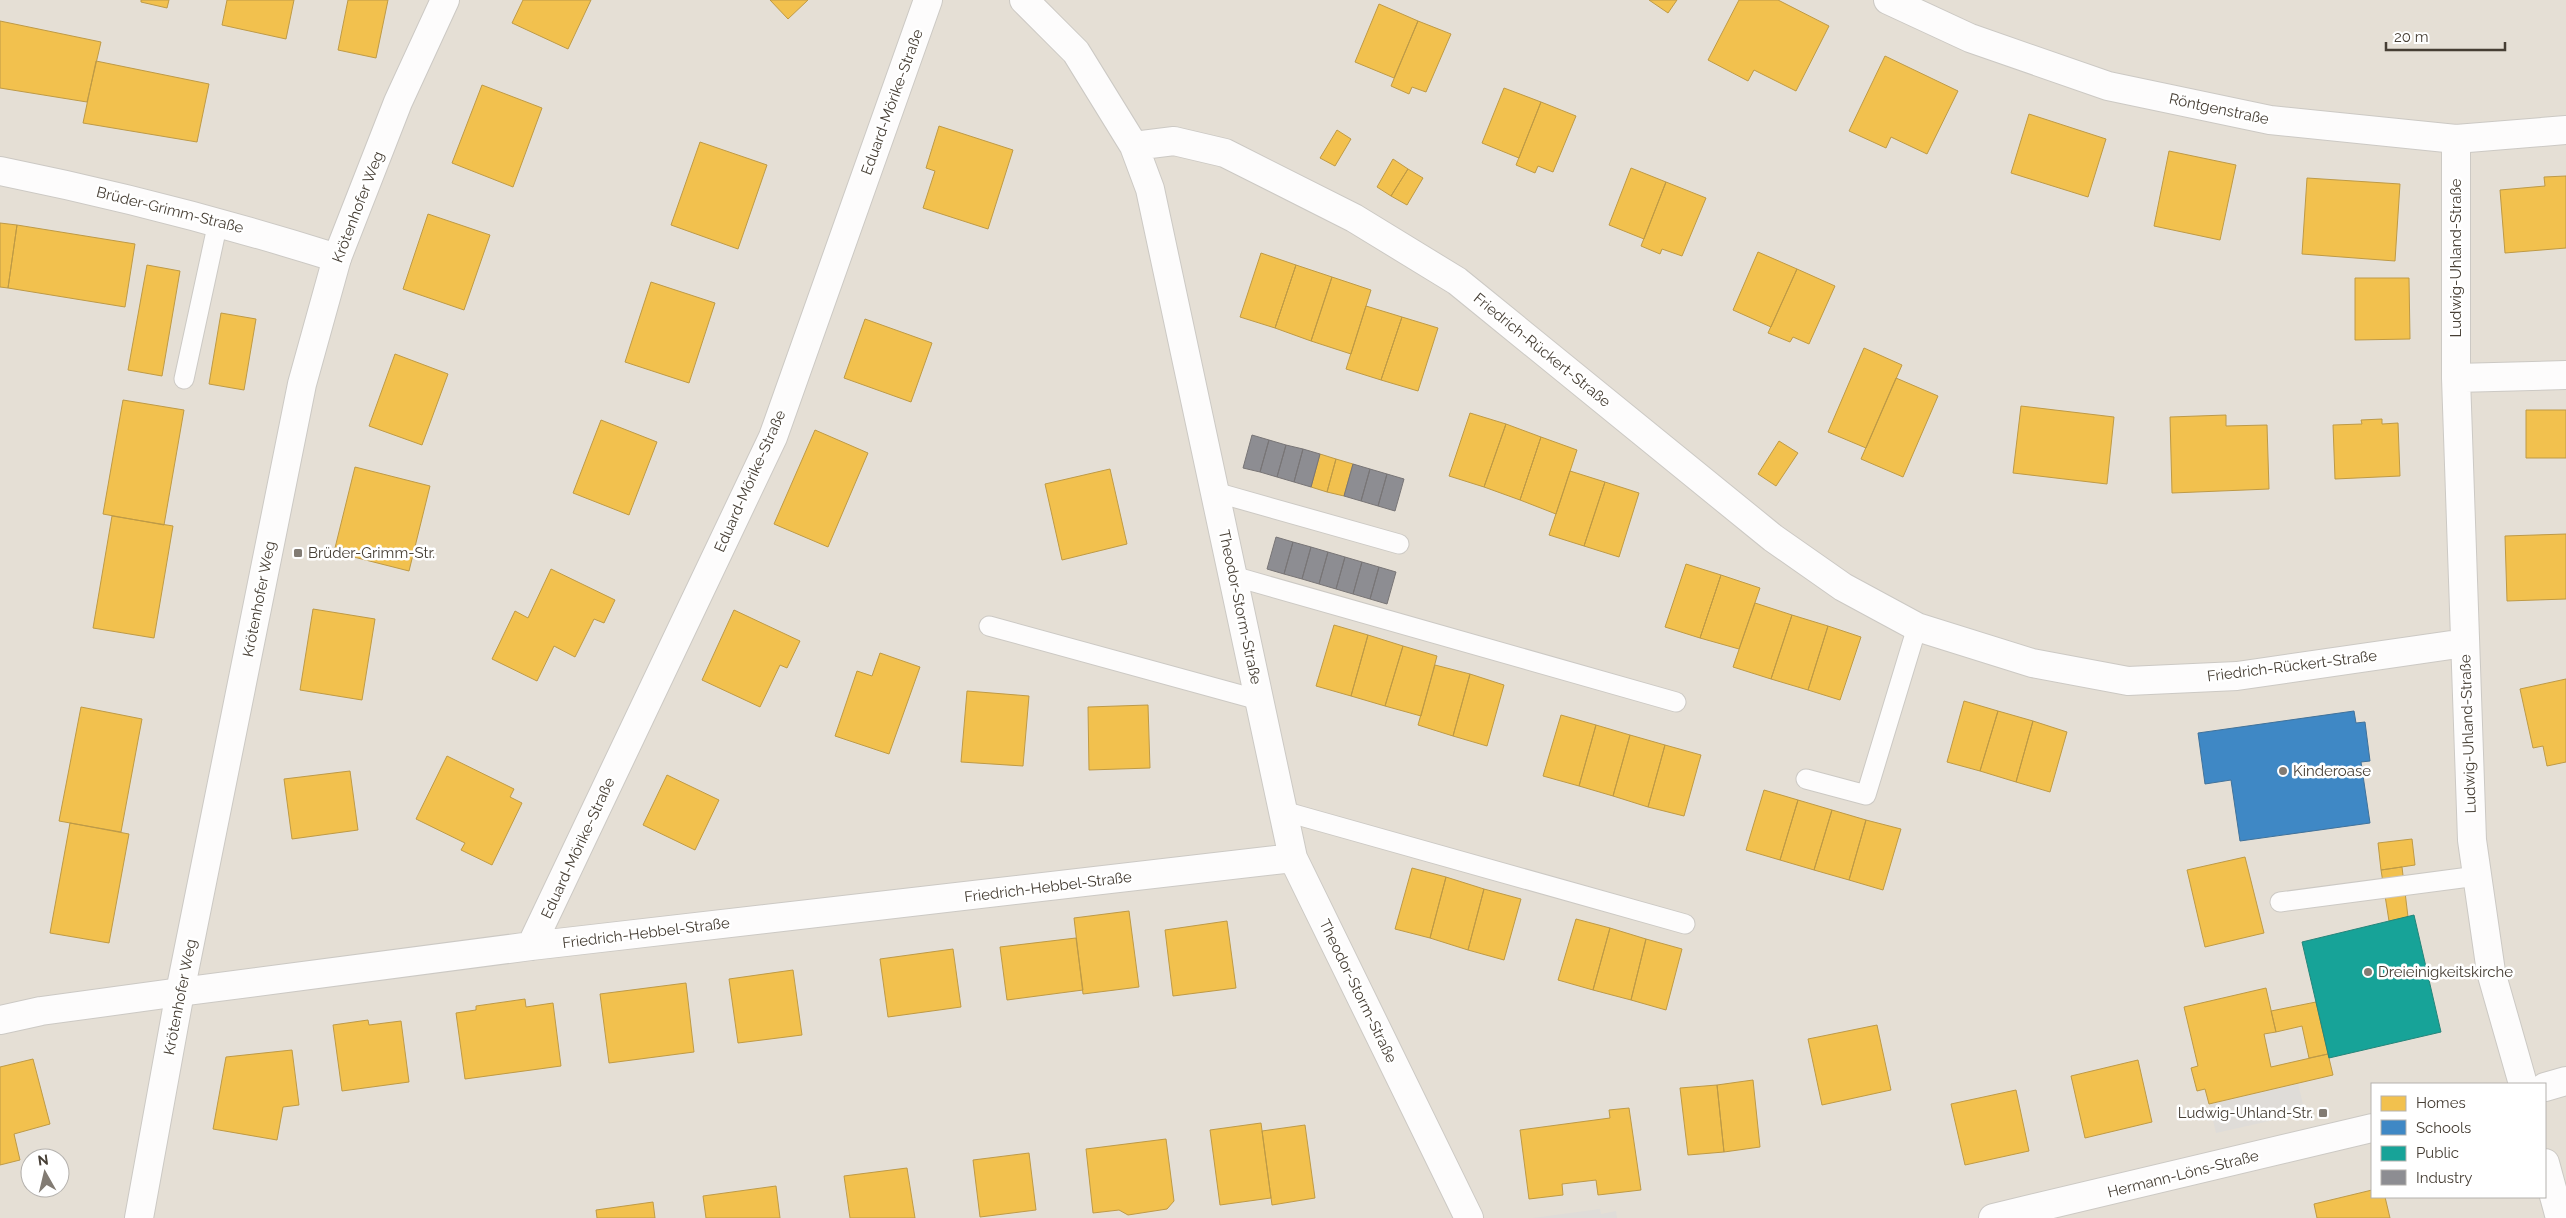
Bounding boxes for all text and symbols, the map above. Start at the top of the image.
scale bar [2386,20,2505,52]
street label: Eduard-Mörike-Straße [857,27,927,177]
text: 20 m [2394,28,2429,46]
street label: Röntgenstraße [2167,90,2271,128]
street label: Krötenhofer Weg [328,149,388,265]
street label: Ludwig-Uhland-Straße [2447,178,2465,338]
street label: Brüder-Grimm-Straße [95,183,246,237]
street label: Friedrich-Rückert-Straße [1470,289,1614,411]
street label: Eduard-Mörike-Straße [711,407,790,555]
street label: Theodor-Storm-Straße [1215,528,1265,686]
street label: Krötenhofer Weg [239,539,279,659]
place label: Brüder-Grimm-Str. [308,544,435,562]
marker: Brüder-Grimm-Str. [292,547,304,559]
street label: Friedrich-Rückert-Straße [2206,647,2378,685]
street label: Ludwig-Uhland-Straße [2456,654,2480,814]
place label: Kinderoase [2293,762,2371,780]
marker: Kinderoase [2277,765,2289,777]
street label: Eduard-Mörike-Straße [537,774,619,921]
street label: Friedrich-Hebbel-Straße [963,868,1133,906]
street label: Friedrich-Hebbel-Straße [561,914,731,952]
street label: Theodor-Storm-Straße [1315,916,1401,1066]
street label: Krötenhofer Weg [160,937,200,1057]
place label: Dreieinigkeitskirche [2378,963,2513,981]
marker: Dreieinigkeitskirche [2362,966,2374,978]
legend [2371,1083,2546,1198]
text: Homes [2416,1094,2466,1112]
place label: Ludwig-Uhland-Str. [2178,1104,2313,1122]
marker: Ludwig-Uhland-Str. [2317,1107,2329,1119]
text: Schools [2416,1119,2471,1137]
text: Public [2416,1144,2459,1162]
street label: Hermann-Löns-Straße [2106,1146,2261,1201]
north arrow [20,1148,70,1198]
text: N [37,1151,50,1169]
text: Industry [2416,1169,2472,1187]

